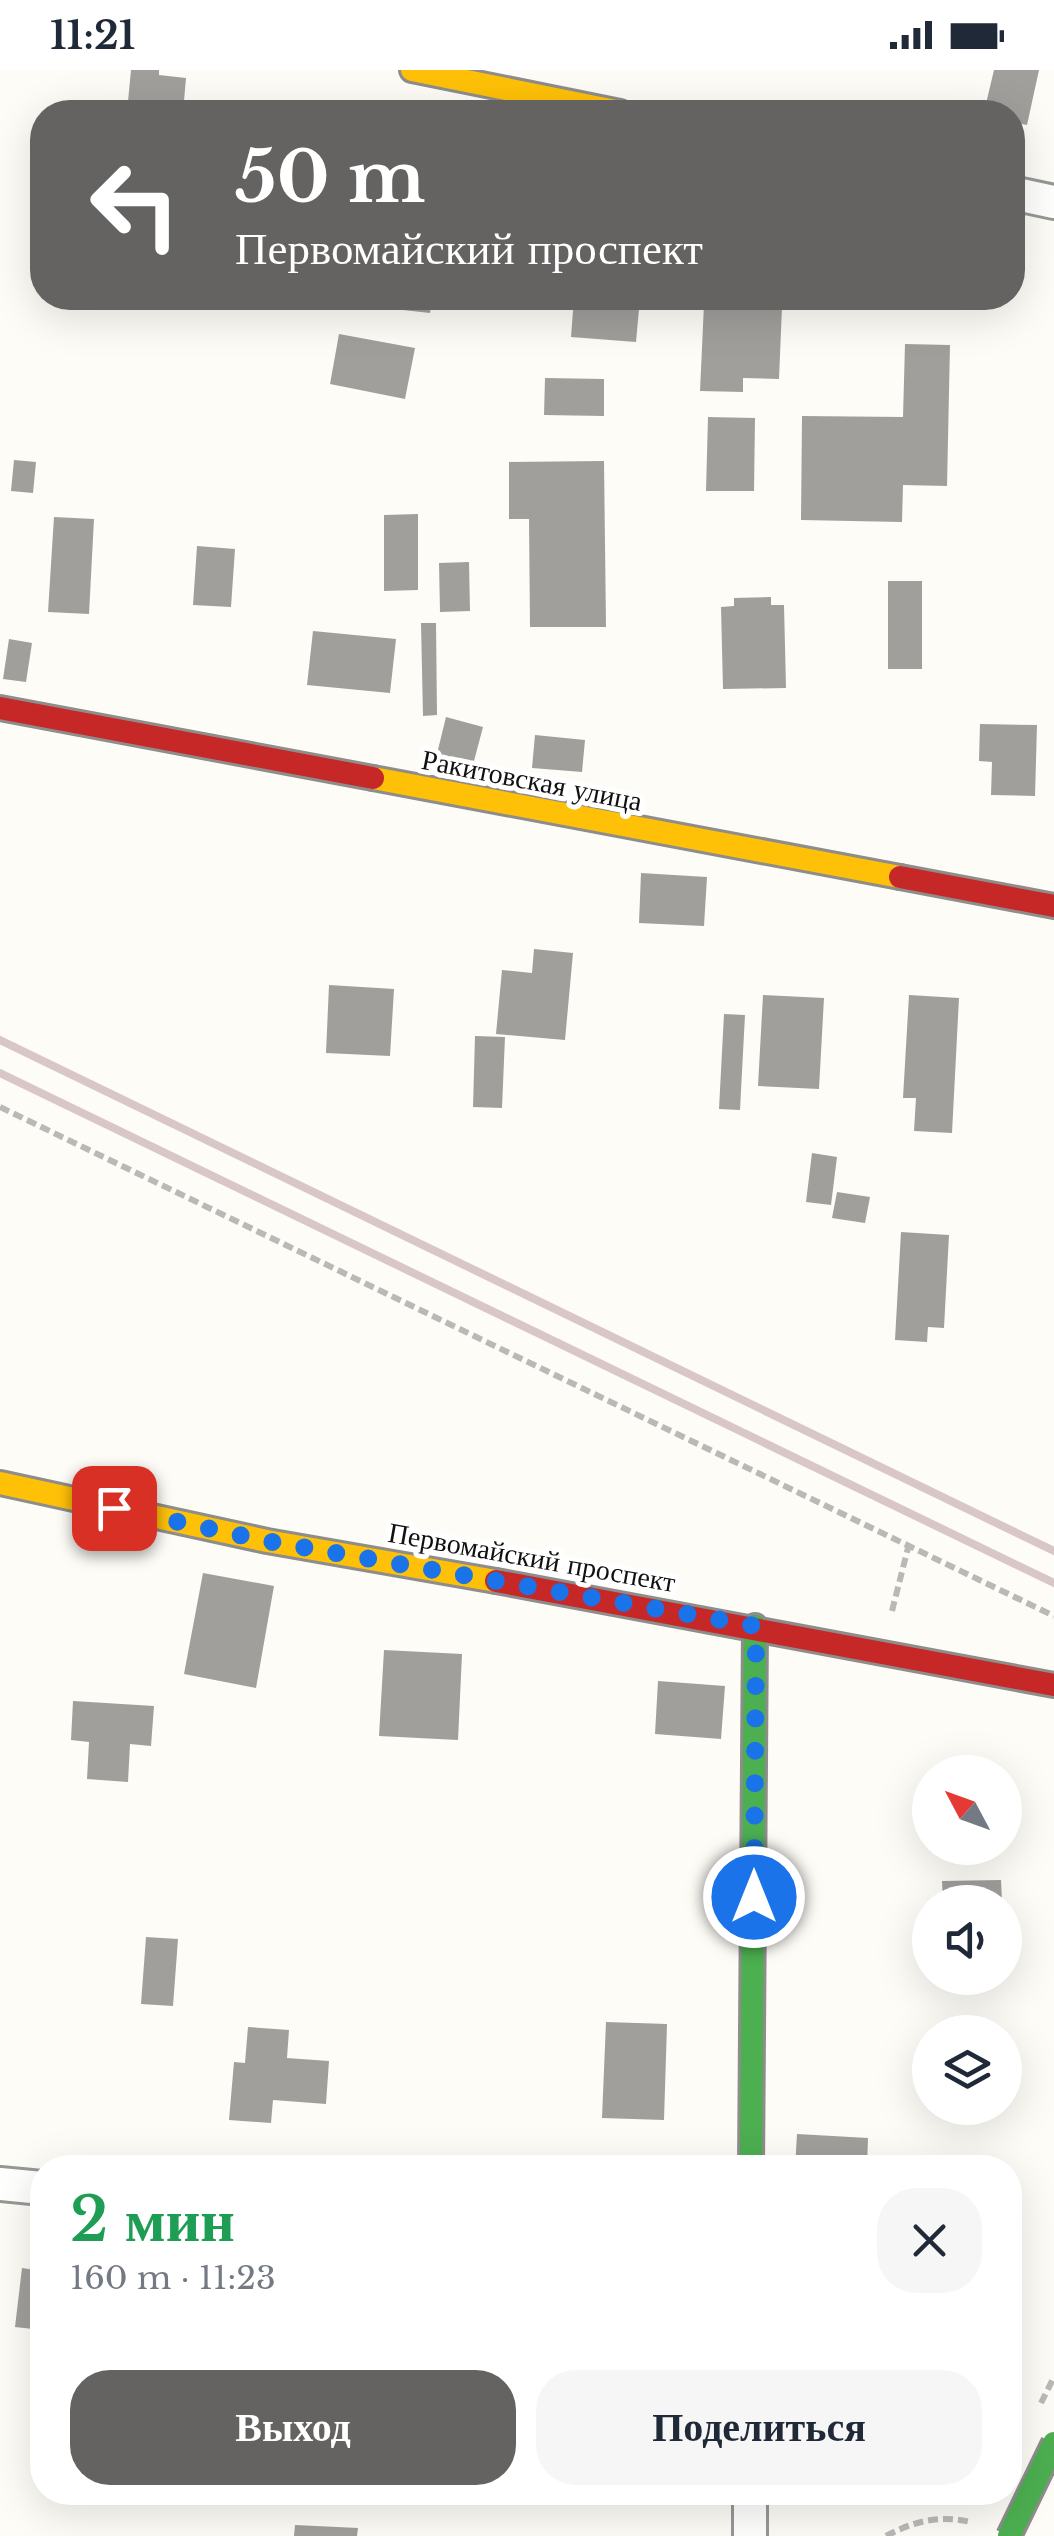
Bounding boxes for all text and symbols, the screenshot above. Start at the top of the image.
text: 11:21 [50,12,135,59]
text: 50 m [235,134,426,221]
icon: left [70,140,200,270]
text: Первомайский проспект [235,220,703,276]
street label: Ракитовская улица [419,742,646,819]
pin [72,1466,157,1551]
icon: arrive [87,1481,142,1536]
street label: Первомайский проспект [386,1515,678,1600]
north arrow [912,1755,1022,1865]
map controls [912,1755,1022,2125]
position arrow [702,1845,806,1949]
button: sound [912,1885,1022,1995]
button: layers [912,2015,1022,2125]
text: 2 мин [70,2183,235,2257]
button: close [877,2188,982,2293]
text: 160 m · 11:23 [70,2258,276,2298]
button: Выход [70,2370,516,2485]
button: Поделиться [536,2370,982,2485]

